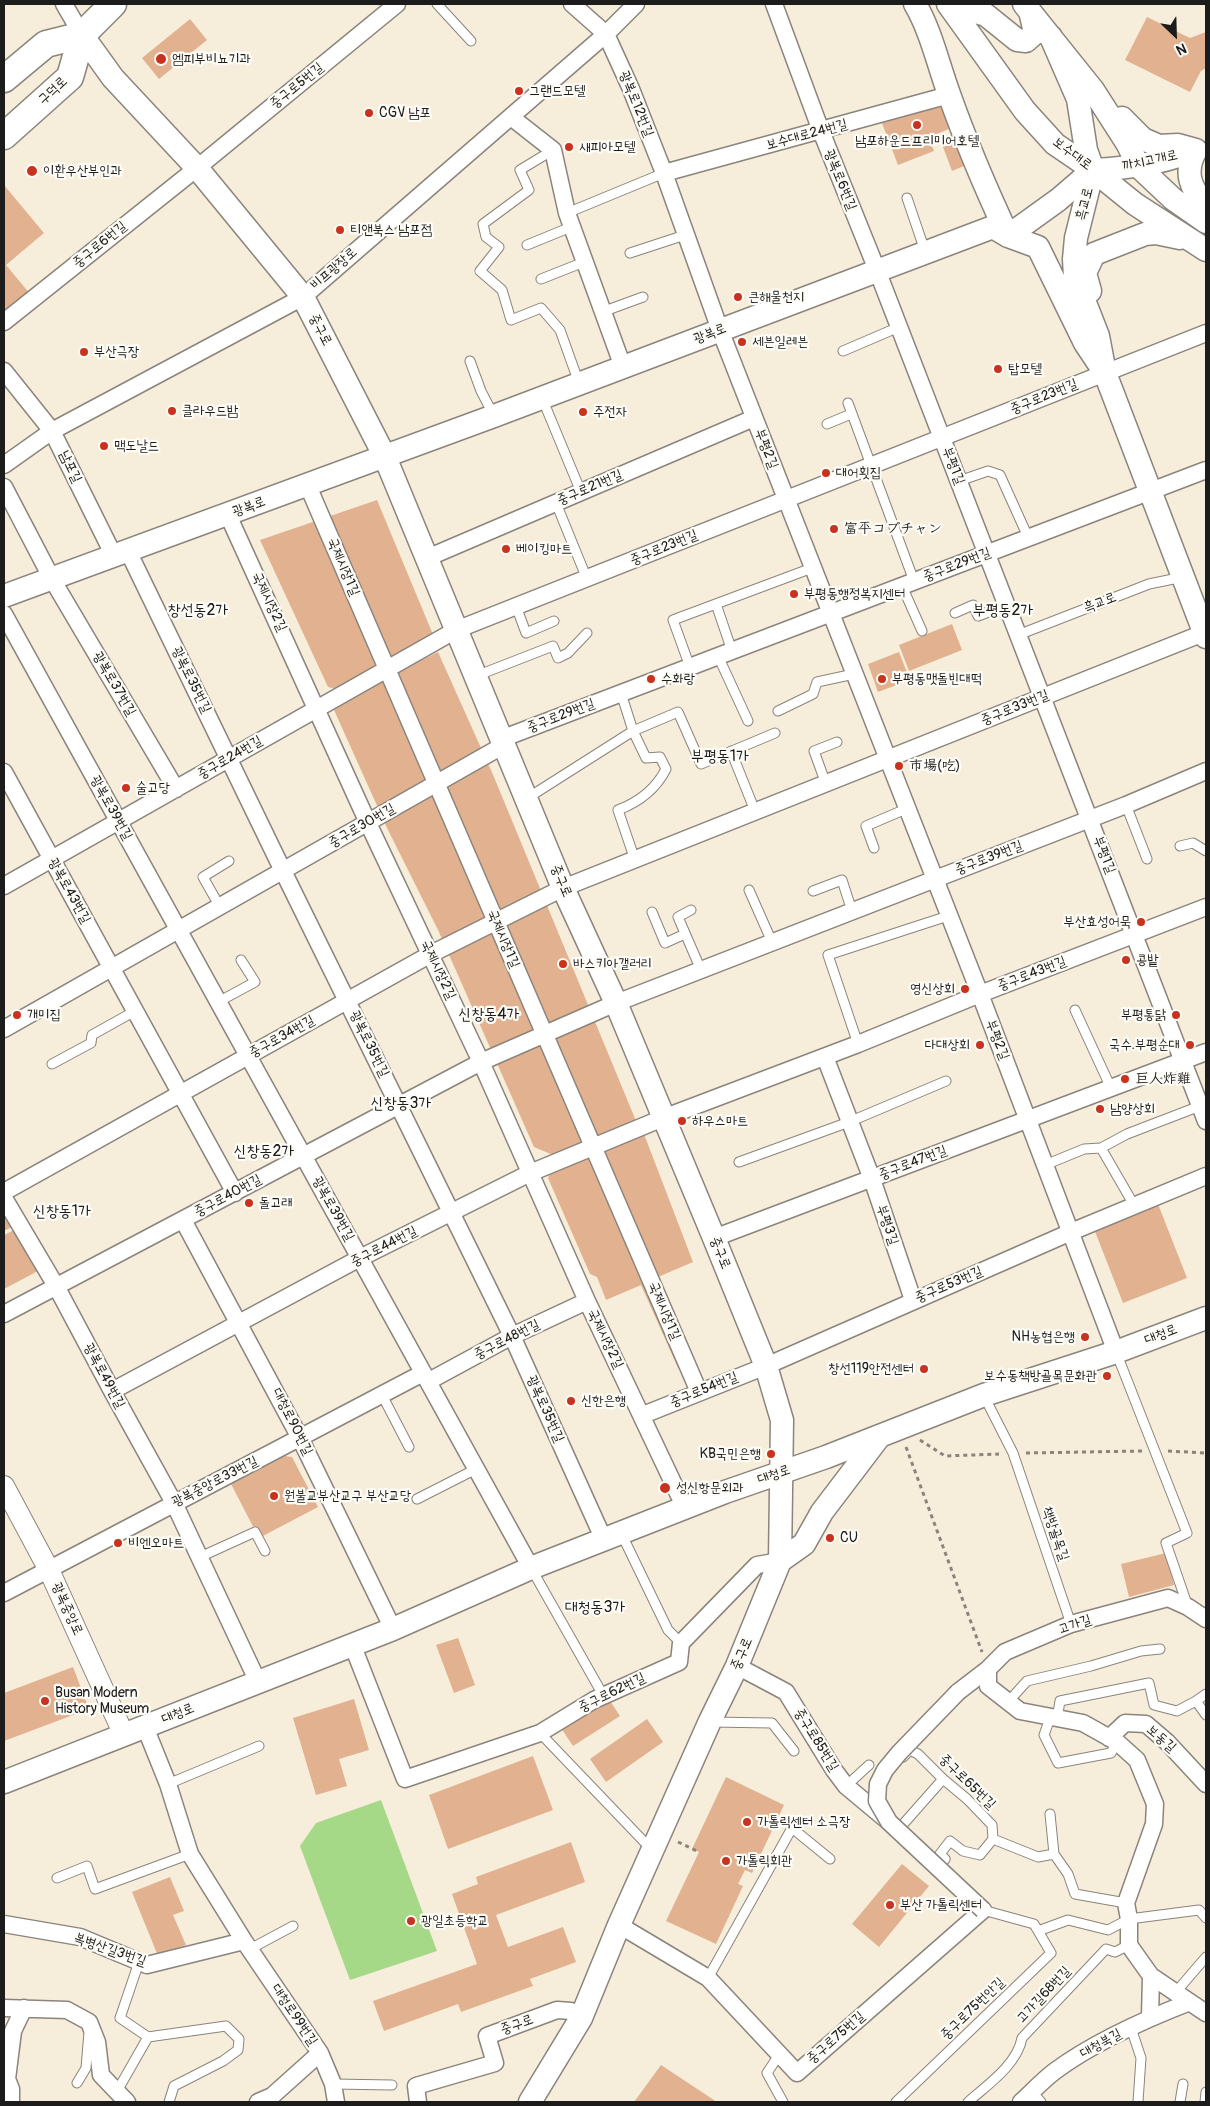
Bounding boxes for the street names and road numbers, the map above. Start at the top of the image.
street label: 중구로5번길 [267,59,327,113]
street label: 광복로12번길 [615,69,657,139]
street label: 구덕로 [35,73,71,109]
street label: 보수대로24번길 [764,116,850,154]
street label: 보수대로 [1049,134,1095,174]
street label: 광복로6번길 [820,147,860,213]
street label: 까치고개로 [1121,147,1179,175]
street label: 흑교로 [1073,186,1097,222]
street label: 중구로6번길 [70,218,130,272]
street label: 비프광장로 [307,244,361,294]
street label: 중구로 [305,311,335,349]
street label: 광복로 [691,320,729,348]
street label: 중구로23번길 [1008,376,1080,418]
street label: 부평2길 [751,427,781,471]
street label: 부평1길 [938,445,968,487]
street label: 남포길 [55,448,85,486]
street label: 중구로21번길 [555,467,625,509]
street label: 광복로 [230,493,268,521]
street label: 중구로23번길 [628,527,700,569]
street label: 국제시장1길 [323,535,363,599]
street label: 중구로29번길 [921,544,993,586]
street label: 국제시장2길 [248,569,290,635]
street label: 흑교로 [1081,589,1119,617]
street label: 광복로35번길 [168,644,214,716]
street label: 광복로37번길 [89,649,139,719]
street label: 중구로33번길 [978,687,1052,729]
street label: 중구로29번길 [525,695,597,737]
street label: 중구로24번길 [195,733,265,783]
street label: 광복로39번길 [86,773,136,843]
street label: 중구로30번길 [326,800,398,852]
street label: 부평1길 [1089,834,1119,876]
street label: 중구로39번길 [953,837,1025,879]
street label: 광복로43번길 [44,855,94,927]
street label: 중구로 [547,862,575,900]
street label: 국제시장1길 [483,907,523,971]
street label: 국제시장2길 [417,937,459,1003]
street label: 중구로43번길 [995,953,1069,995]
street label: 광복로35번길 [346,1008,392,1080]
street label: 중구로34번길 [246,1012,318,1062]
street label: 부평2길 [982,1018,1012,1062]
street label: 중구로47번길 [876,1142,950,1184]
street label: 중구로40번길 [191,1171,265,1221]
street label: 광복로39번길 [308,1174,358,1244]
street label: 부평3길 [872,1203,902,1247]
street label: 중구로44번길 [348,1223,420,1271]
street label: 중구로 [706,1234,734,1272]
street label: 중구로53번길 [913,1263,985,1307]
street label: 국제시장1길 [644,1279,684,1343]
street label: 국제시장2길 [583,1306,627,1372]
street label: 중구로48번길 [471,1316,543,1364]
street label: 대청로 [1142,1321,1180,1349]
street label: 광복로49번길 [80,1340,128,1412]
street label: 중구로54번길 [667,1369,741,1411]
street label: 광복로35번길 [523,1373,567,1445]
street label: 대청로90번길 [268,1386,316,1458]
street label: 광복중앙로33번길 [169,1453,261,1511]
street label: 대청로 [755,1462,793,1488]
street label: 책방골목길 [1038,1505,1072,1563]
street label: 광복중앙로 [48,1580,86,1638]
street label: 고가길 [1056,1612,1094,1638]
street label: 중구로 [728,1635,756,1673]
street label: 중구로62번길 [576,1670,648,1716]
street label: 대청로 [159,1700,197,1728]
street label: 중구로85번길 [790,1705,842,1775]
street label: 보동길 [1143,1722,1179,1756]
street label: 중구로65번길 [935,1751,999,1813]
street label: 복병산길3번길 [72,1930,148,1970]
street label: 고가길68번길 [1013,1963,1075,2027]
street label: 중구로75번안길 [937,1974,1009,2044]
street label: 대청로99번길 [267,1981,321,2049]
street label: 중구로75번길 [804,2008,868,2068]
street label: 중구로 [498,2011,536,2039]
street label: 대청북길 [1077,2026,1125,2062]

